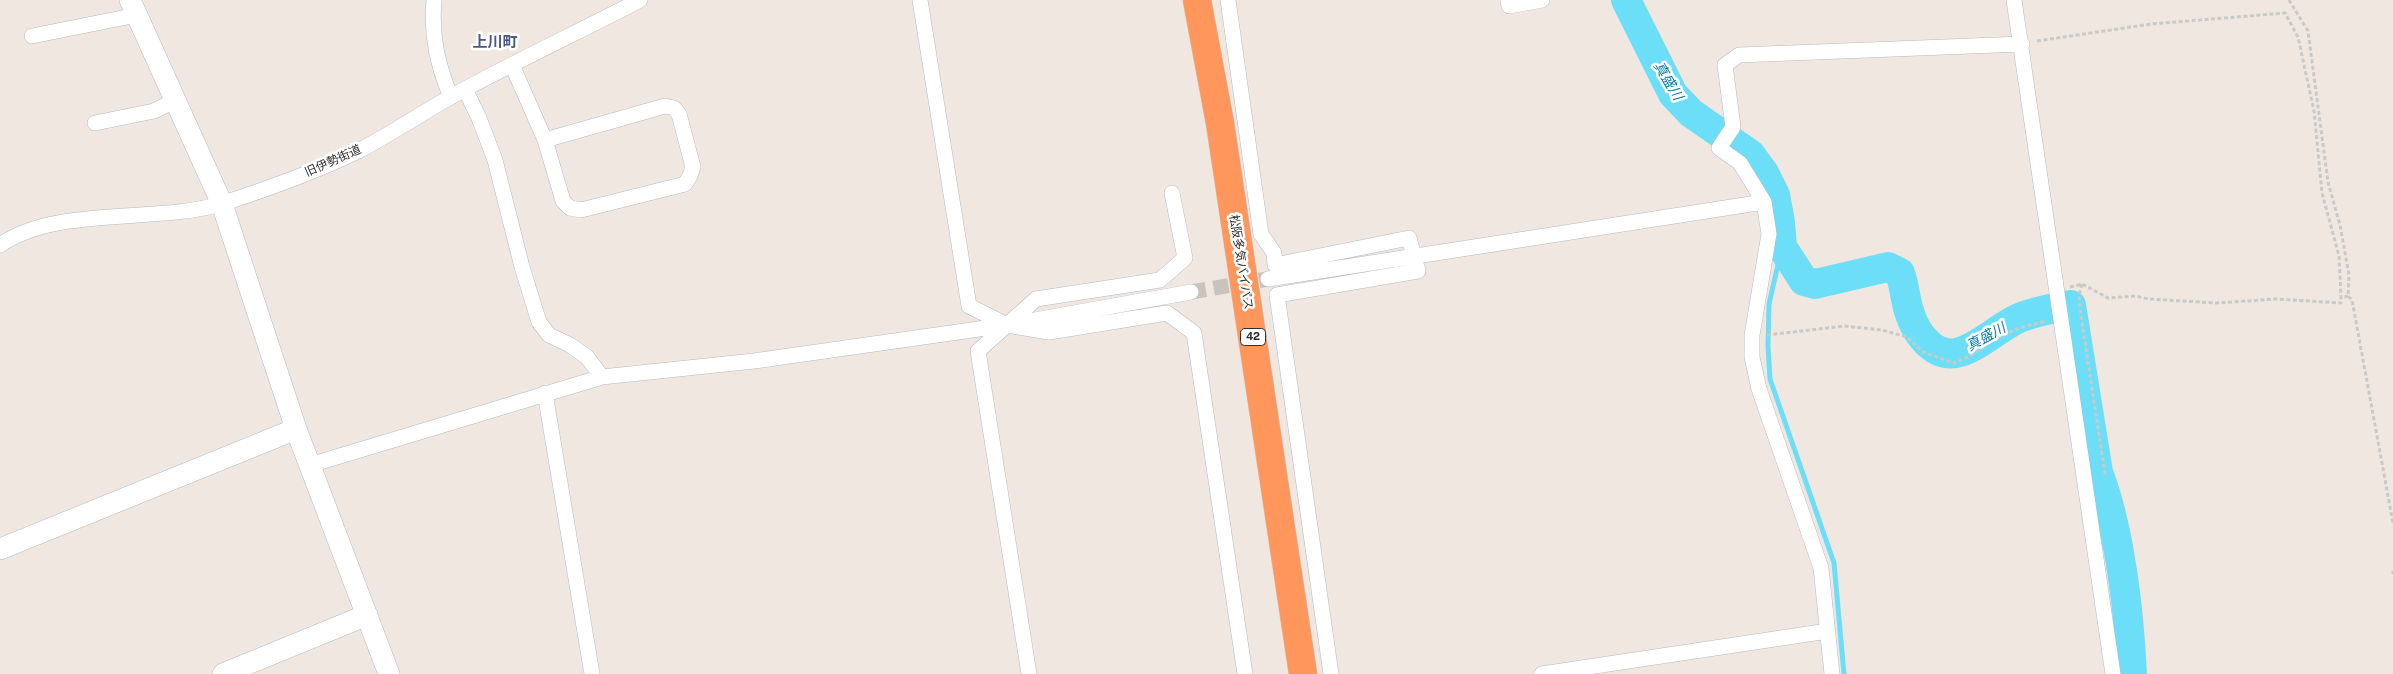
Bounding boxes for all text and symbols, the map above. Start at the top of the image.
district label: 上川町 [473,33,517,51]
water label: 真盛川 [1650,59,1686,103]
street label: 旧伊勢街道 [303,142,363,180]
street label: 松阪多気バイパス [1226,213,1256,311]
water label: 真盛川 [1964,319,2008,355]
road number: 42 [1240,328,1266,346]

